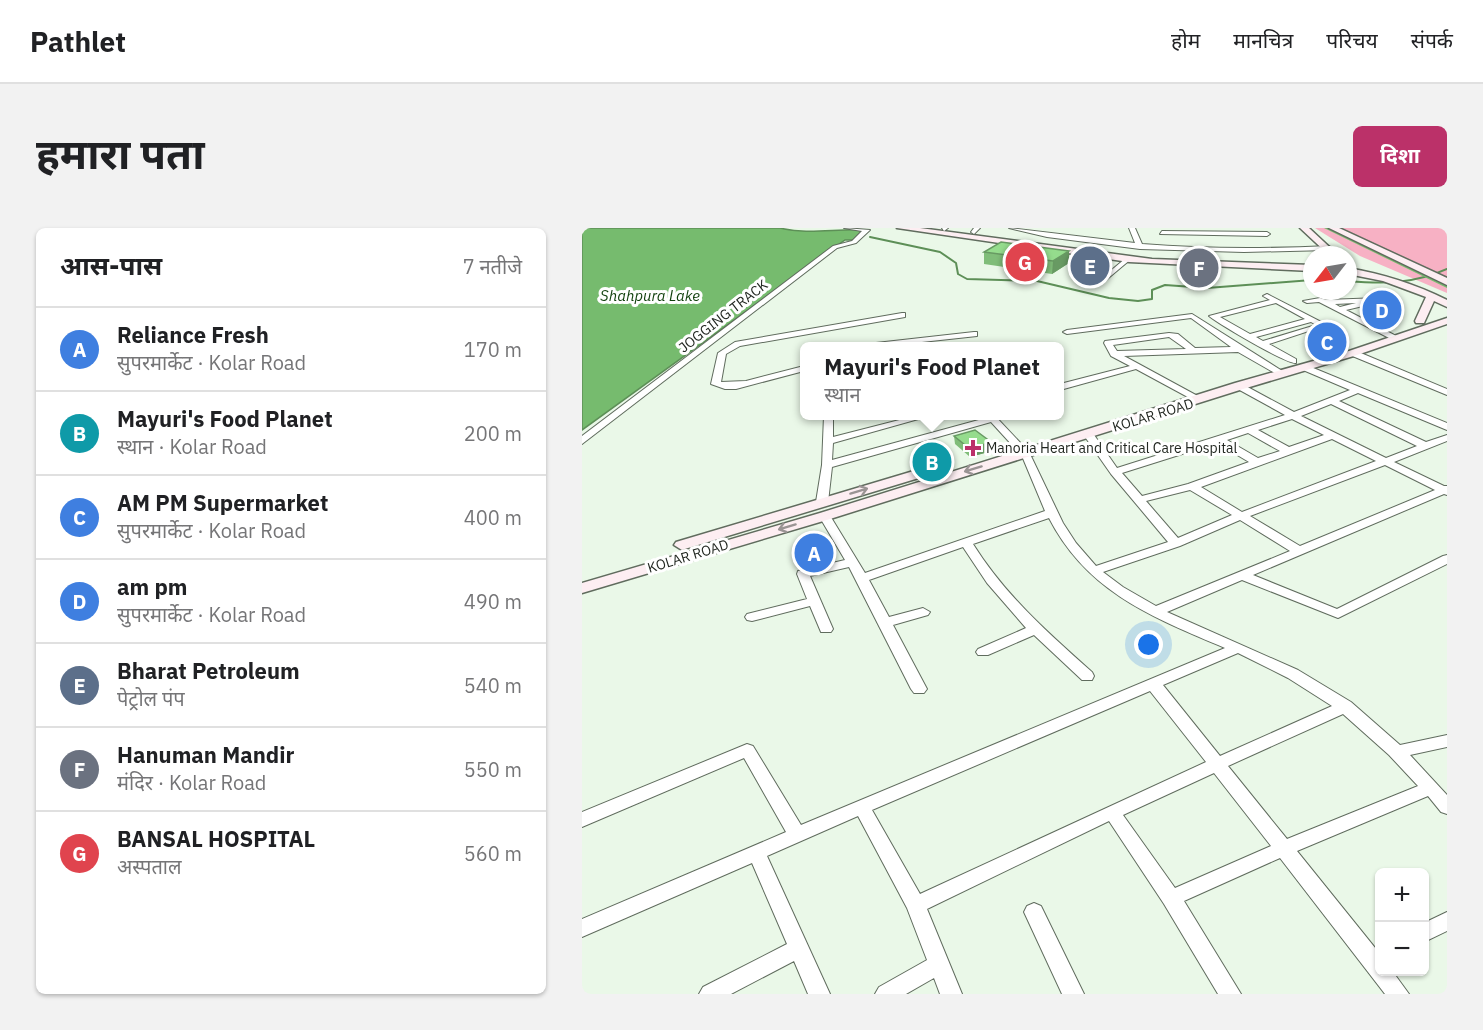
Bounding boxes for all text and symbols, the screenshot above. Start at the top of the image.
text: Pathlet [30,23,126,60]
text: होम [1171,26,1200,54]
text: मानचित्र [1233,26,1293,54]
text: परिचय [1326,26,1378,54]
text: संपर्क [1411,26,1453,54]
text: हमारा पता [36,126,205,181]
button: दिशा [1353,126,1447,187]
pin: G [1006,240,1044,285]
pin: E [1070,243,1110,288]
pin: F [1180,246,1218,291]
north arrow [1303,246,1357,300]
text: आस-पास [60,248,162,282]
text: 7 नतीजे [463,253,522,280]
street label: JOGGING TRACK [675,275,771,356]
water label: Shahpura Lake [600,286,700,305]
pin: D [1362,288,1402,332]
text: Reliance Fresh [117,320,269,349]
pin: C [1308,320,1346,364]
text: A [73,336,86,363]
text: 170 m [464,336,522,363]
popup [800,342,1064,420]
text: सुपरमार्केट · Kolar Road [117,349,306,376]
text: Mayuri's Food Planet [824,352,1040,381]
text: स्थान [824,381,861,408]
street label: KOLAR ROAD [1110,394,1196,436]
text: Mayuri's Food Planet [117,404,333,433]
text: B [73,420,86,447]
text: 200 m [464,420,522,447]
text: स्थान · Kolar Road [117,433,267,460]
marker: Manoria Heart and Critical Care Hospital [964,439,982,457]
place label: Manoria Heart and Critical Care Hospital [986,439,1238,457]
pin: B [912,440,952,484]
one-way arrow [964,464,983,475]
one-way arrow [849,485,868,496]
text: AM PM Supermarket [117,488,328,517]
text: C [73,504,86,531]
text: 400 m [464,504,522,531]
text: सुपरमार्केट · Kolar Road [117,517,306,544]
one-way arrow [778,522,797,533]
pin: A [794,530,834,576]
street label: KOLAR ROAD [645,535,731,577]
text: am pm [117,572,187,601]
text: D [73,588,86,615]
text: 490 m [464,588,522,615]
text: सुपरमार्केट · Kolar Road [117,601,306,628]
your location [1134,630,1163,659]
text: Bharat Petroleum [117,656,300,685]
text: E [73,672,86,699]
text: 540 m [464,672,522,699]
text: पेट्रोल पंप [117,685,185,712]
text: Hanuman Mandir [117,740,294,769]
text: F [74,756,85,783]
text: 550 m [464,756,522,783]
text: मंदिर · Kolar Road [117,769,266,796]
text: BANSAL HOSPITAL [117,824,315,853]
text: G [72,840,87,867]
text: 560 m [464,840,522,867]
text: अस्पताल [117,853,182,880]
map controls [1375,868,1429,976]
button: + [1375,868,1429,922]
button: − [1375,922,1429,976]

